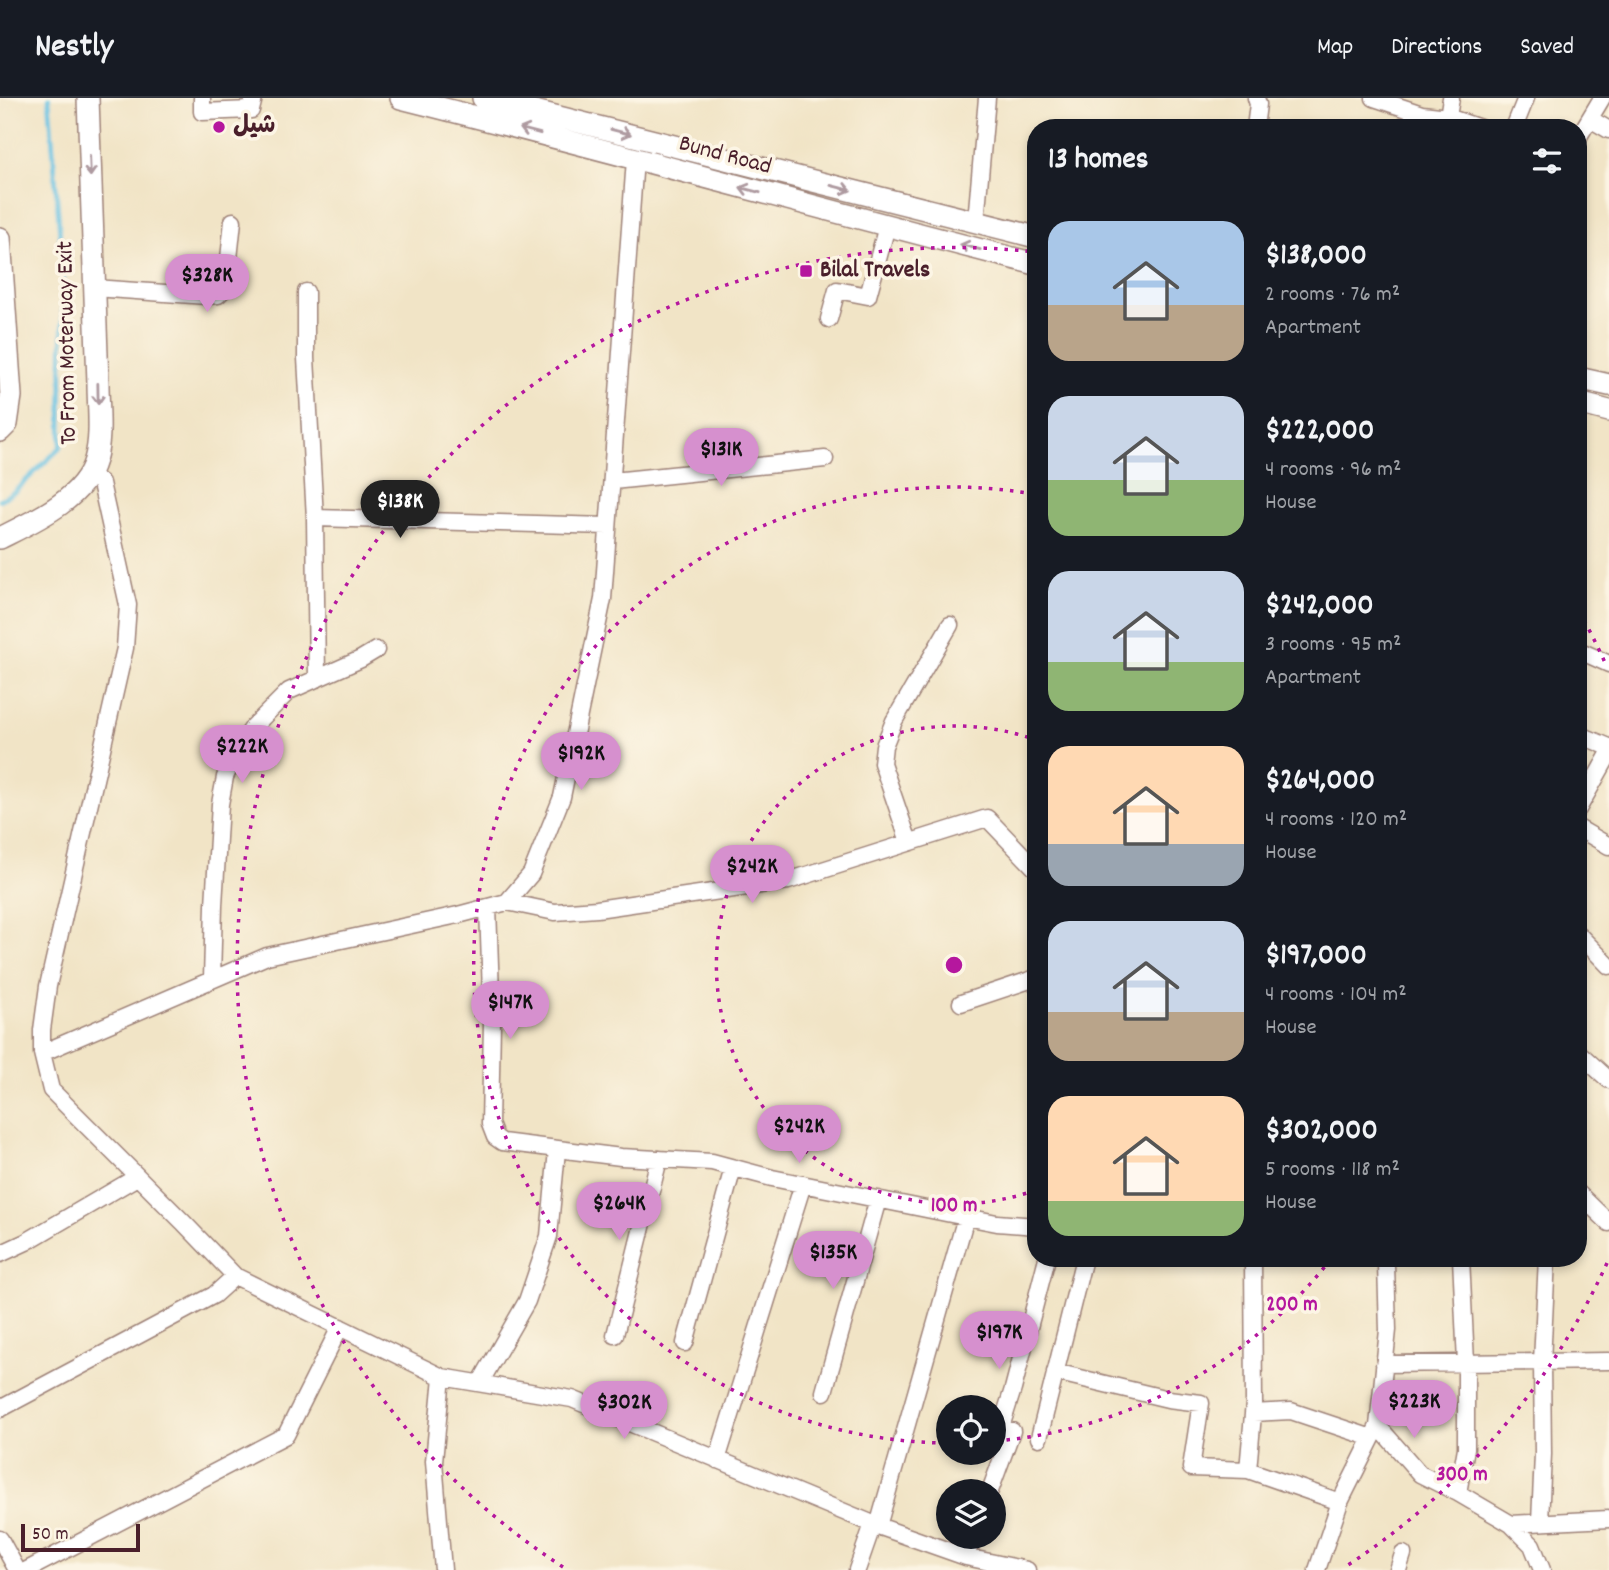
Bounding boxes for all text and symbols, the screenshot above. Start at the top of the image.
text: Nestly [35,25,113,72]
text: Map [1317,31,1353,65]
text: Directions [1391,31,1482,65]
text: Saved [1520,31,1574,65]
place label: شیل [233,110,275,144]
marker: شیل [211,119,227,135]
one-way arrow [519,124,542,137]
one-way arrow [609,126,632,139]
street label: Bund Road [675,127,775,185]
text: 13 homes [1048,140,1148,183]
icon: filters [1528,142,1566,180]
one-way arrow [84,154,97,177]
one-way arrow [830,182,852,195]
one-way arrow [739,183,762,196]
text: $138,000 [1265,236,1367,279]
one-way arrow [959,240,982,253]
street label: To From Moterway Exit [49,241,87,445]
icon: home [1104,249,1188,333]
pin: $328K [158,254,256,314]
place label: Bilal Travels [820,254,930,288]
text: $328K [181,260,233,293]
marker: Bilal Travels [798,263,814,279]
text: 2 rooms · 76 m² [1265,279,1400,312]
text: Apartment [1265,312,1361,345]
one-way arrow [91,382,105,405]
text: $222,000 [1265,411,1374,454]
icon: home [1104,424,1188,508]
pin: $131K [672,428,770,488]
text: $131K [700,434,742,467]
text: 4 rooms · 96 m² [1265,454,1401,487]
pin: $138K [351,480,449,540]
text: $138K [377,486,423,519]
text: House [1265,487,1317,520]
text: $242,000 [1265,586,1374,629]
icon: home [1104,599,1188,683]
text: 3 rooms · 95 m² [1265,629,1401,662]
text: Apartment [1265,662,1361,695]
pin: $222K [193,726,291,785]
text: $222K [216,731,268,764]
pin: $192K [532,732,630,792]
text: $192K [557,738,605,771]
text: $264,000 [1265,761,1375,804]
icon: home [1104,774,1188,858]
text: 4 rooms · 120 m² [1265,804,1407,837]
text: House [1265,837,1317,870]
pin: $242K [703,846,801,905]
text: $242K [726,851,778,884]
text: $197,000 [1265,936,1367,979]
icon: home [1104,949,1188,1033]
centre of rings [942,953,966,977]
text: 4 rooms · 104 m² [1265,979,1407,1012]
pin: $147K [461,982,559,1041]
text: $147K [487,987,533,1020]
text: House [1265,1012,1317,1045]
pin: $242K [750,1105,848,1165]
text: $242K [773,1111,825,1144]
text: $302,000 [1265,1111,1378,1154]
icon: home [1104,1124,1188,1208]
text: 5 rooms · 118 m² [1265,1154,1400,1187]
pin: $264K [570,1182,668,1242]
text: House [1265,1187,1317,1220]
text: $264K [592,1188,646,1221]
text: 100 m [931,1192,977,1222]
pin: $135K [784,1232,882,1291]
text: $135K [809,1237,857,1270]
text: 200 m [1266,1291,1318,1321]
pin: $197K [950,1312,1048,1371]
text: $197K [976,1317,1022,1350]
pin: $223K [1365,1380,1463,1440]
pin: $302K [575,1382,673,1441]
text: $223K [1388,1386,1440,1419]
text: $302K [596,1387,652,1420]
map controls [936,1395,1006,1549]
button: locate [936,1395,1006,1465]
text: 300 m [1436,1461,1488,1491]
button: layers [936,1479,1006,1549]
scale bar [21,1521,140,1553]
text: 50 m [32,1522,69,1549]

